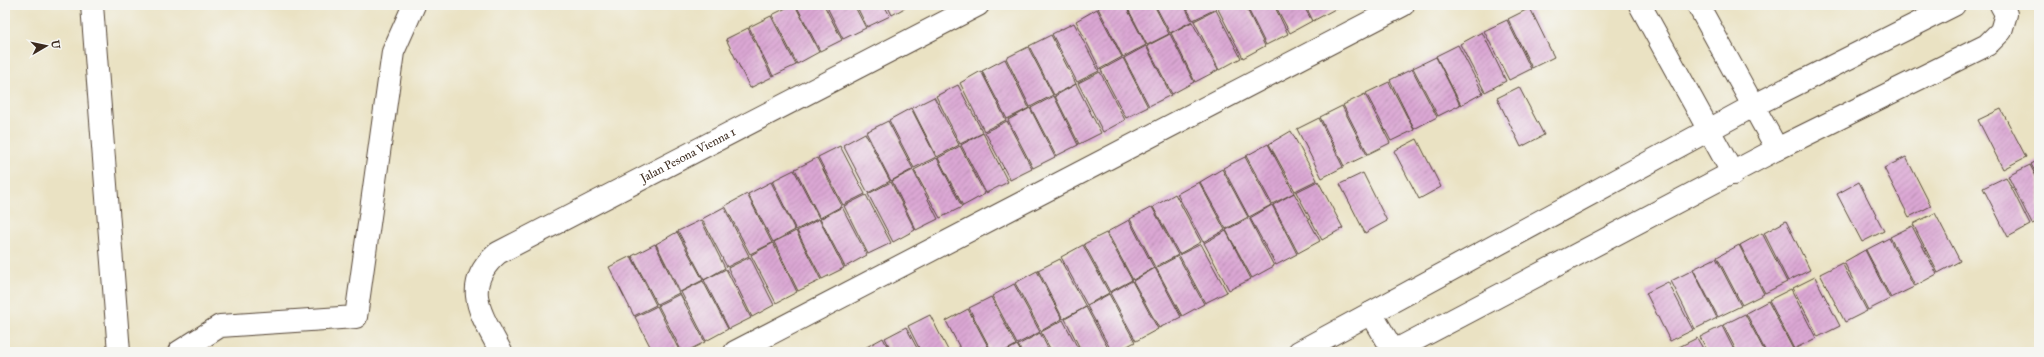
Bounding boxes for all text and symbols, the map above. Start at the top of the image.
north arrow [26,26,66,66]
text: U [48,39,63,50]
street label: Jalan Pesona Vienna 1 [636,124,738,187]

